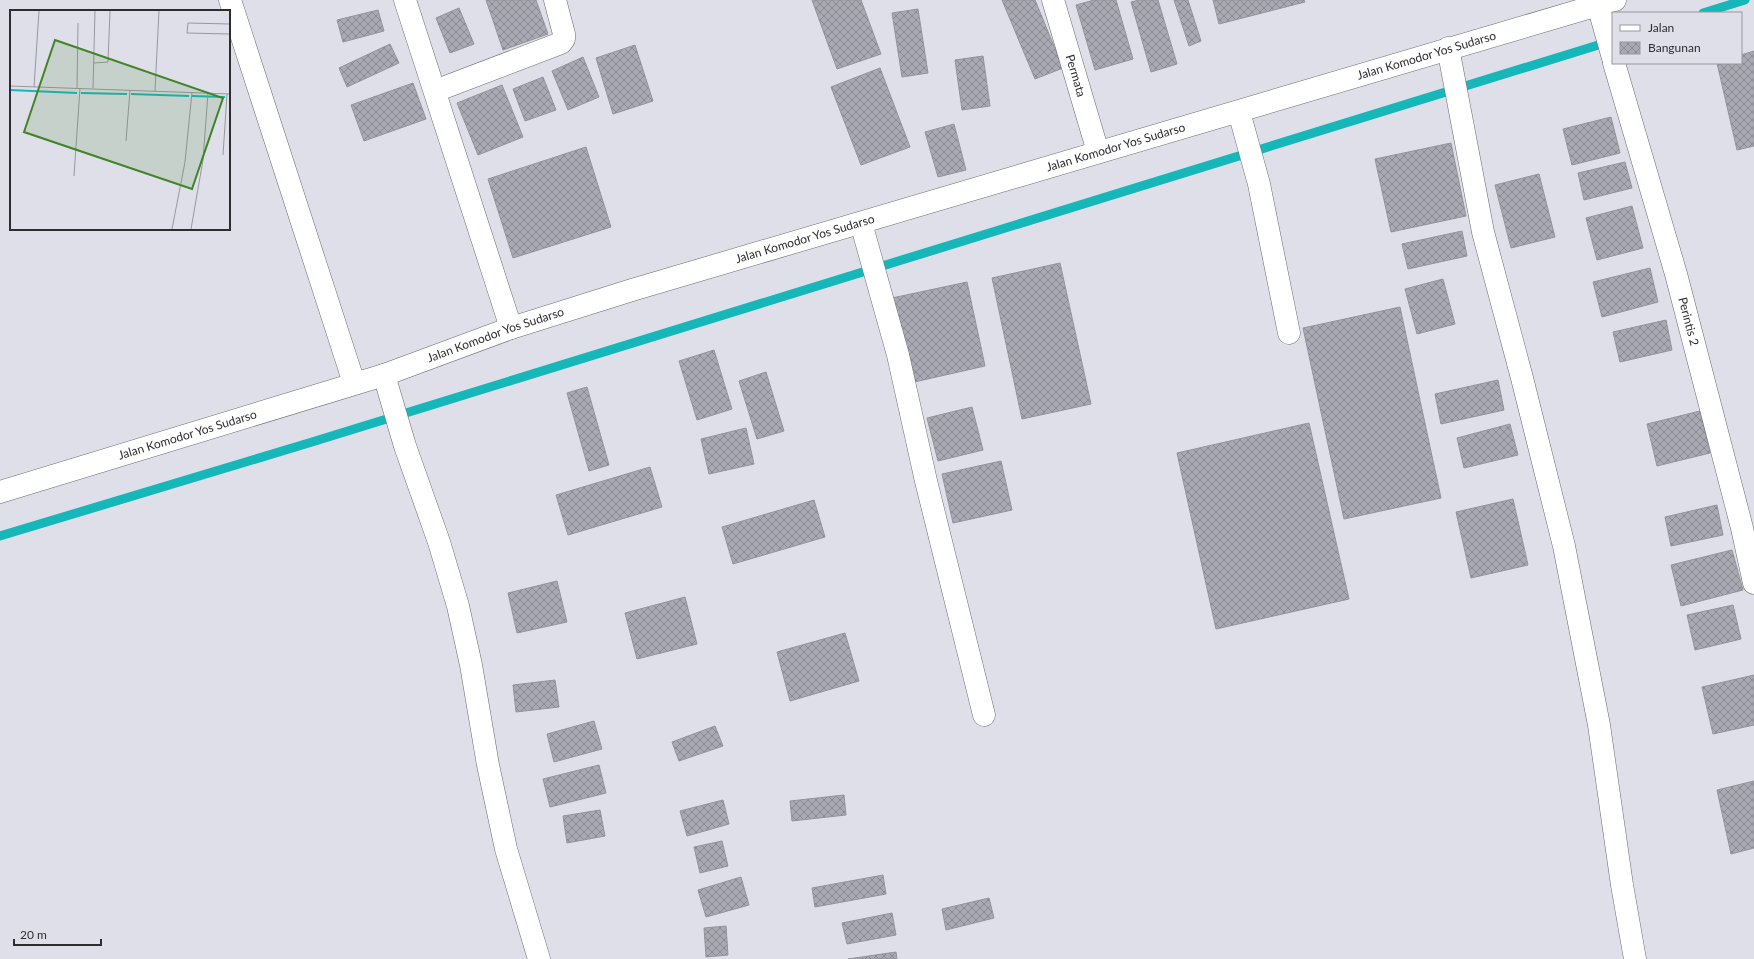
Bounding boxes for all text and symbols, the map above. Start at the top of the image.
inset map [10,10,230,230]
legend [1612,12,1742,64]
text: Jalan [1648,20,1674,35]
street label: Jalan Komodor Yos Sudarso [1355,28,1498,83]
text: Bangunan [1648,40,1701,55]
street label: Permata [1063,53,1089,99]
street label: Jalan Komodor Yos Sudarso [1044,119,1187,174]
street label: Jalan Komodor Yos Sudarso [734,211,876,266]
street label: Perintis 2 [1675,295,1702,347]
street label: Jalan Komodor Yos Sudarso [425,304,566,365]
street label: Jalan Komodor Yos Sudarso [116,406,259,463]
scale bar [14,921,101,947]
text: 20 m [20,927,47,942]

